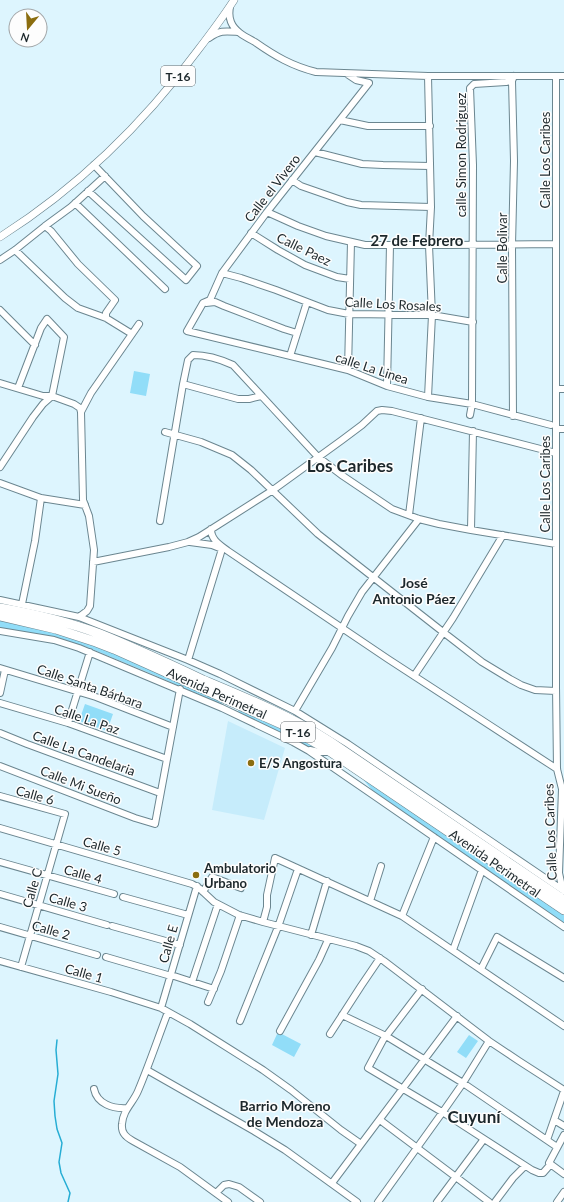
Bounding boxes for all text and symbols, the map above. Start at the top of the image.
north arrow [8,8,48,48]
text: N [19,30,31,45]
road number: T-16 [161,66,195,86]
street label: calle Simon Rodriguez [453,93,469,217]
street label: Calle Los Caribes [537,111,553,208]
street label: Calle el Vivero [241,151,303,225]
street label: Calle Bolivar [494,212,510,284]
street label: Calle Paez [274,229,334,269]
district label: 27 de Febrero [371,231,464,249]
street label: Calle Los Rosales [344,293,442,315]
street label: calle La Linea [333,349,411,387]
street label: Calle Los Caribes [537,435,553,532]
district label: Los Caribes [307,455,393,476]
district label: José Antonio Páez [371,574,456,607]
street label: Calle Santa Bárbara [35,660,145,712]
street label: Avenida Perimetral [165,664,269,722]
street label: Calle La Paz [52,700,122,738]
road number: T-16 [281,722,315,742]
street label: Calle La Candelaria [30,727,138,779]
place label: E/S Angostura [259,755,342,771]
marker: E/S Angostura [246,758,256,768]
street label: Calle Mi Sueño [38,762,124,808]
street label: Calle 6 [14,782,56,808]
street label: Calle Los Caribes [540,783,560,881]
street label: Avenida Perimetral [446,826,544,900]
street label: Calle 5 [81,833,123,859]
place label: Ambulatorio Urbano [203,860,277,891]
street label: Calle 4 [62,861,104,887]
street label: Calle C [19,866,45,910]
marker: Ambulatorio Urbano [191,870,201,880]
street label: Calle 3 [47,889,89,915]
street label: Calle 2 [30,917,72,943]
street label: Calle E [155,923,181,965]
street label: Calle 1 [63,960,105,986]
district label: Barrio Moreno de Mendoza [239,1097,331,1130]
district label: Cuyuní [447,1106,502,1127]

